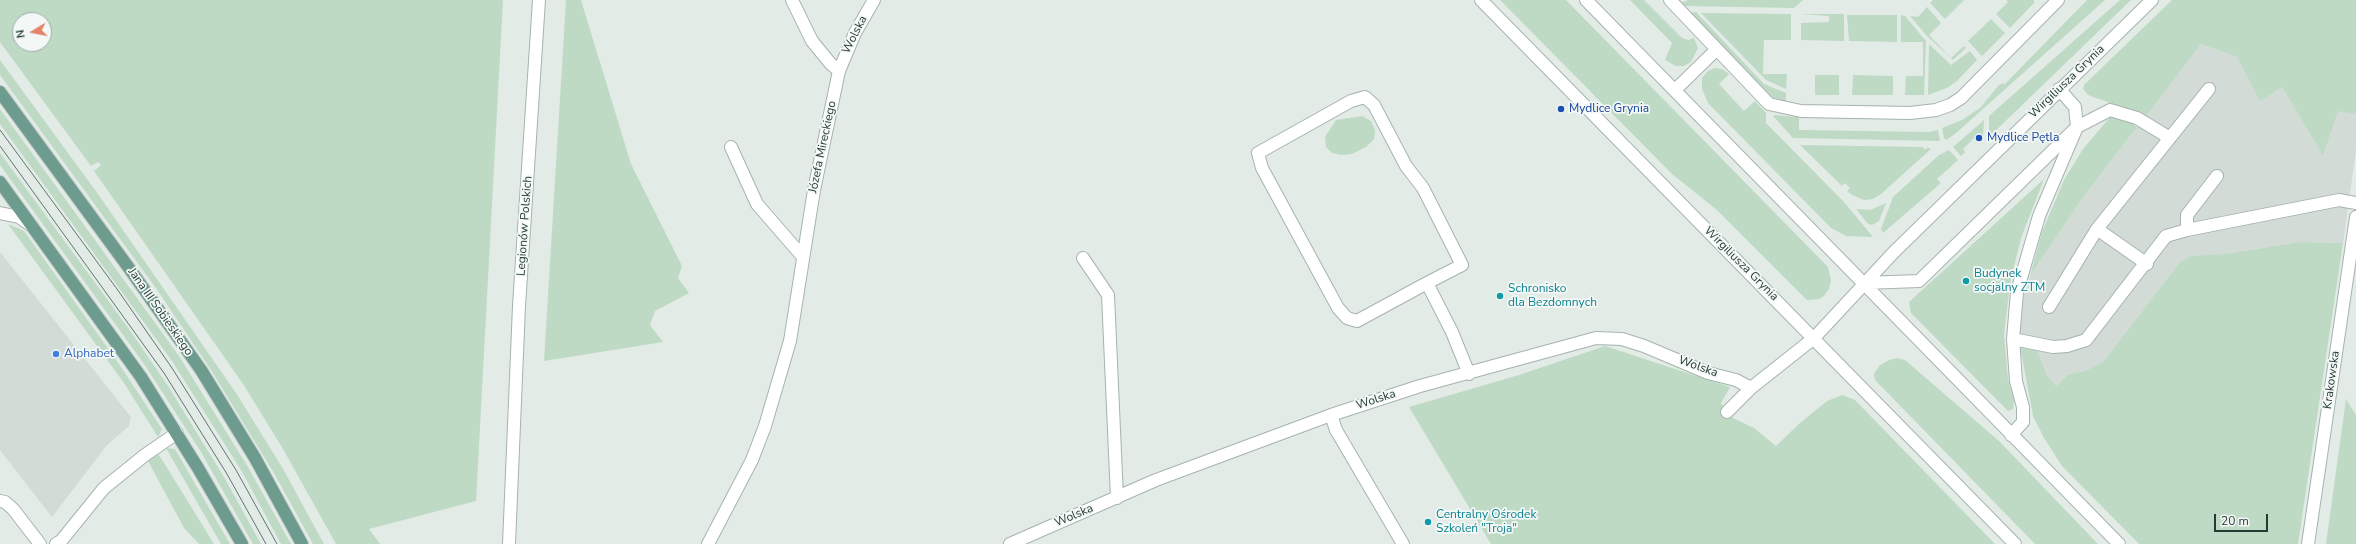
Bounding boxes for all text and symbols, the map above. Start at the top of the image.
north arrow [12,12,52,52]
street label: Wolska [839,14,871,56]
text: N [13,29,29,39]
street label: Wirgiliusza Grynia [2026,42,2108,122]
street label: Józefa Mireckiego [806,100,840,194]
place label: Mydlice Grynia [1569,102,1649,116]
marker: Mydlice Grynia [1556,104,1566,114]
place label: Mydlice Pętla [1987,131,2059,145]
marker: Mydlice Pętla [1974,133,1984,143]
street label: Legionów Polskich [514,175,536,277]
street label: Wirgiliusza Grynia [1701,224,1781,304]
street label: Jana III Sobieskiego [124,265,196,359]
place label: Budynek socjalny ZTM [1974,267,2045,295]
marker: Budynek socjalny ZTM [1961,276,1971,286]
place label: Schronisko dla Bezdomnych [1508,282,1597,310]
marker: Schronisko dla Bezdomnych [1495,291,1505,301]
place label: Alphabet [64,347,114,361]
marker: Alphabet [51,349,61,359]
street label: Krakowska [2321,350,2343,410]
street label: Wolska [1676,353,1720,381]
street label: Wolska [1354,387,1398,413]
street label: Wolska [1052,501,1096,531]
scale bar [2216,506,2270,532]
place label: Centralny Ośrodek Szkoleń "Troja" [1436,508,1536,536]
text: 20 m [2221,513,2249,529]
marker: Centralny Ośrodek Szkoleń "Troja" [1423,517,1433,527]

